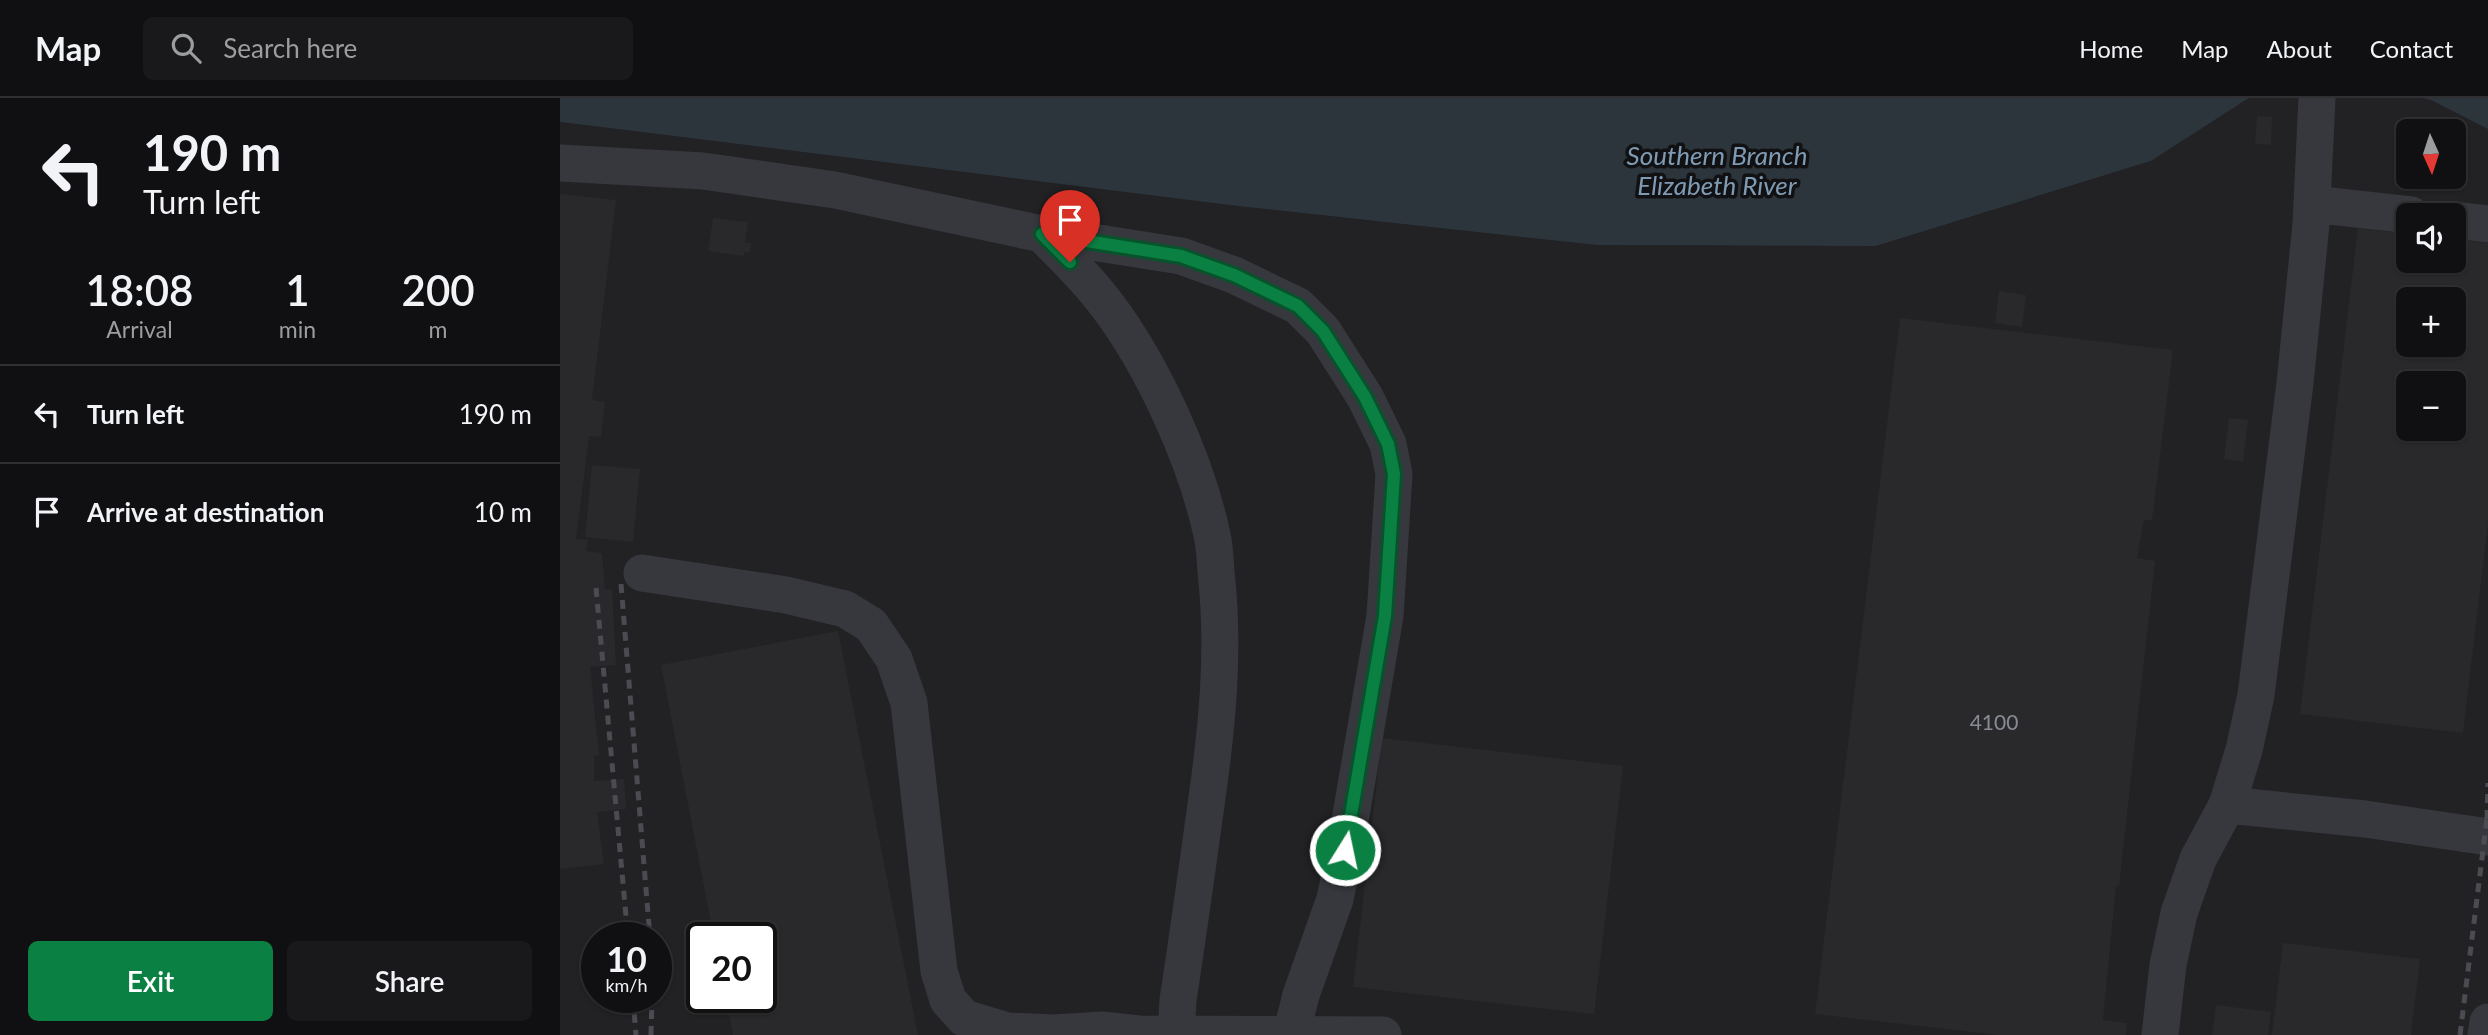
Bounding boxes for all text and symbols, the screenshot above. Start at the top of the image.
search box [143,17,633,80]
text: Map [35,28,101,68]
icon: search [167,29,205,67]
text: Search here [223,32,357,64]
text: Home [2079,34,2143,63]
text: Map [2181,34,2229,63]
text: About [2267,34,2332,63]
text: Contact [2370,34,2453,63]
north arrow [2396,119,2466,189]
map controls [2396,119,2466,441]
text: 190 m [143,123,281,181]
icon: left [28,126,119,217]
water label: Southern Branch Elizabeth River [1627,139,1807,201]
text: Turn left [143,182,260,221]
pin [1040,190,1100,262]
icon: arrive [1051,201,1089,239]
button: sound [2396,203,2466,273]
text: 18:08 [85,265,193,315]
text: 1 [285,265,310,315]
text: 200 [402,265,475,315]
button: + [2396,287,2466,357]
text: Arrival [106,315,173,343]
text: min [279,315,316,343]
text: m [429,315,448,343]
button: − [2396,371,2466,441]
icon: left [28,395,66,433]
text: Turn left [87,398,184,430]
text: 190 m [459,398,532,430]
icon: arrive [28,493,66,531]
text: Arrive at destination [87,496,324,528]
text: 10 m [474,496,532,528]
house number: 4100 [1970,709,2018,734]
position arrow [1308,813,1382,887]
speed limit sign: 20 [686,922,777,1013]
text: 10 [606,937,647,979]
button: Exit [28,941,273,1021]
button: Share [287,941,532,1021]
text: km/h [605,974,648,996]

